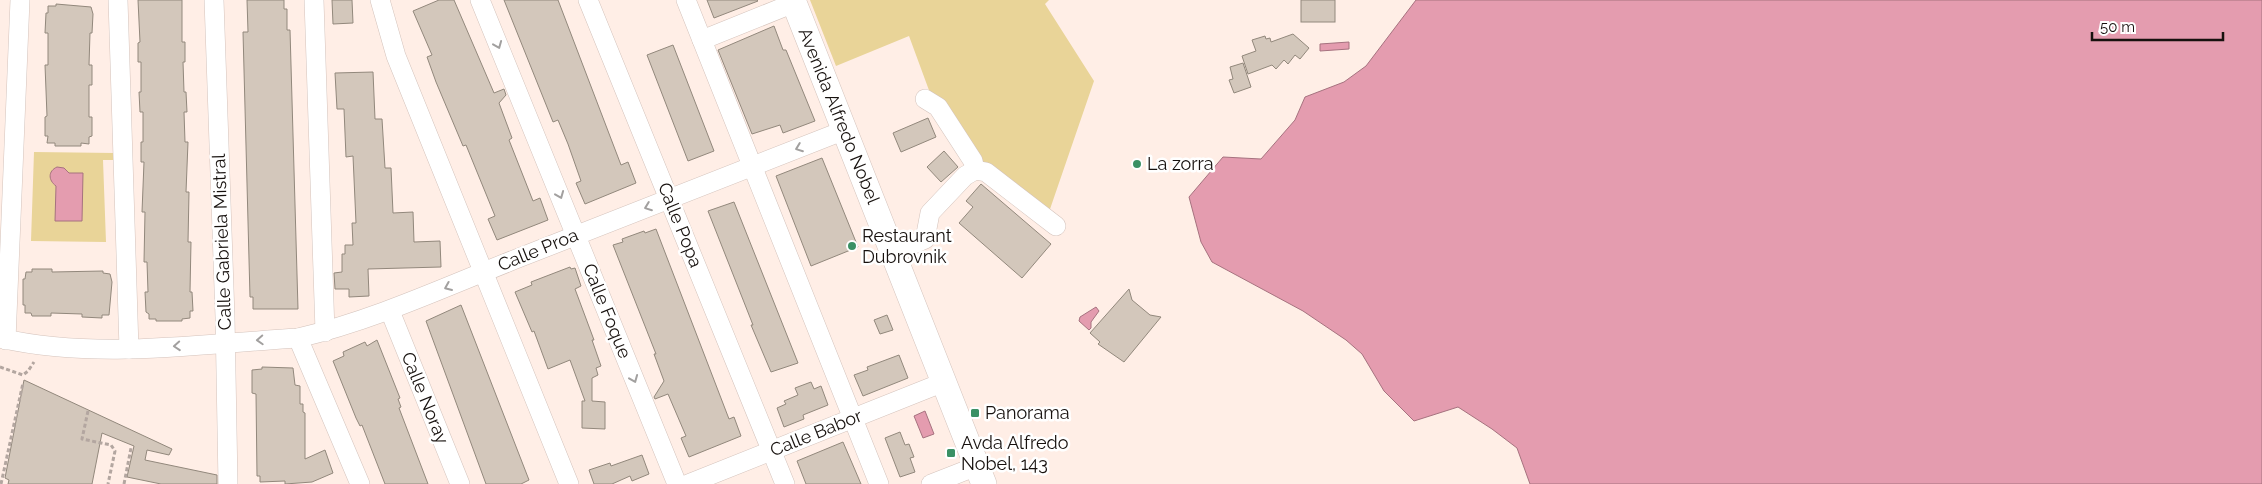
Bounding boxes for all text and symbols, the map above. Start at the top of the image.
scale bar [2092,10,2223,42]
text: 50 m [2100,18,2135,36]
street label: Avenida Alfredo Nobel [795,25,884,207]
one-way arrow [492,40,502,49]
one-way arrow [796,142,804,152]
street label: Calle Gabriela Mistral [208,153,235,331]
place label: La zorra [1147,153,1214,174]
marker: La zorra [1131,158,1143,170]
street label: Calle Popa [654,179,707,270]
one-way arrow [554,191,564,199]
one-way arrow [644,201,653,211]
street label: Calle Proa [495,224,581,275]
place label: Restaurant Dubrovnik [862,225,952,267]
marker: Restaurant Dubrovnik [846,240,858,252]
street label: Calle Foque [579,260,636,362]
one-way arrow [444,280,453,291]
one-way arrow [255,335,263,346]
one-way arrow [173,340,181,351]
street label: Calle Noray [398,349,453,447]
one-way arrow [628,374,638,382]
place label: Panorama [985,402,1070,423]
street label: Calle Babor [767,404,865,460]
marker: Panorama [969,407,981,419]
place label: Avda Alfredo Nobel, 143 [961,432,1069,474]
marker: Avda Alfredo Nobel, 143 [945,447,957,459]

